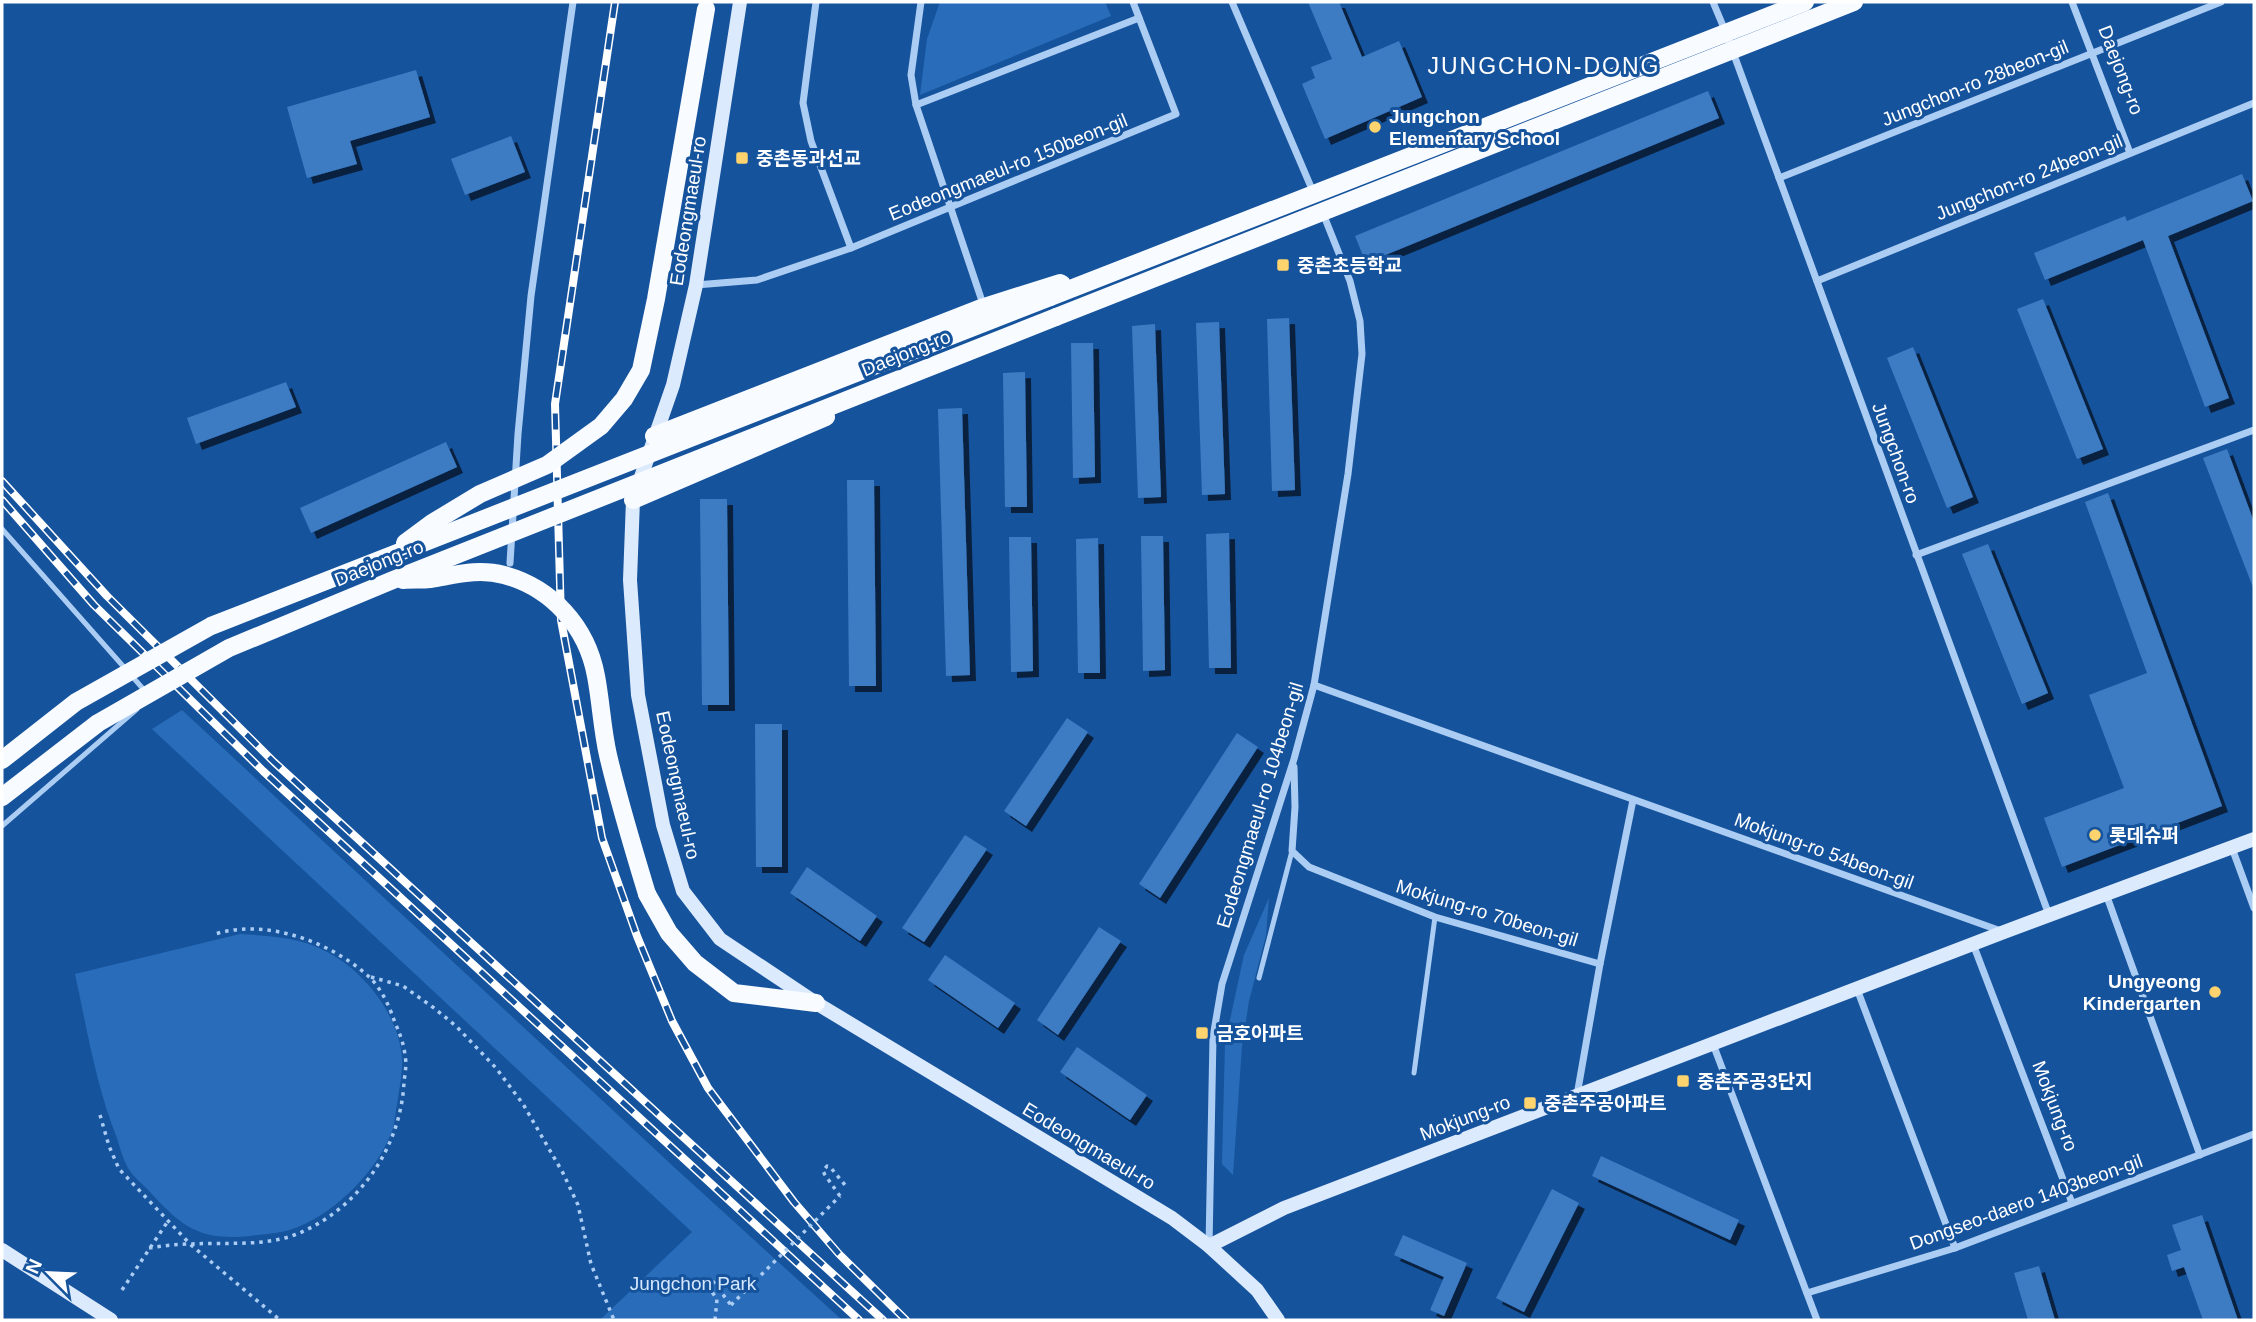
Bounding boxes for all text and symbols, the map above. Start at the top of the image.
street label: Daejong-ro [2094,22,2148,118]
street label: Jungchon-ro 28beon-gil [1879,36,2071,130]
district label: JUNGCHON-DONG [1428,53,1661,79]
place label: Jungchon Elementary School [1389,106,1560,149]
street label: Eodeongmaeul-ro 150beon-gil [886,109,1130,225]
marker: Jungchon Elementary School [1367,119,1383,135]
street label: Jungchon-ro 24beon-gil [1933,130,2125,224]
street label: Eodeongmaeul-ro [666,135,710,287]
place label: 중촌동과선교 [756,148,861,169]
marker: 중촌동과선교 [734,150,750,166]
place label: 중촌초등학교 [1297,255,1402,276]
marker: 중촌초등학교 [1275,257,1291,273]
street label: Daejong-ro [858,326,954,380]
street label: Jungchon-ro [1868,400,1924,506]
street label: Daejong-ro [331,536,427,590]
street label: Eodeongmaeul-ro 104beon-gil [1213,680,1307,930]
street label: Eodeongmaeul-ro [652,709,704,861]
street label: Mokjung-ro 54beon-gil [1732,809,1916,893]
place label: 롯데슈퍼 [2109,825,2179,846]
marker: 롯데슈퍼 [2087,827,2103,843]
street label: Mokjung-ro 70beon-gil [1394,875,1580,951]
place label: Ungyeong Kindergarten [2083,971,2201,1014]
marker: Ungyeong Kindergarten [2207,984,2223,1000]
place label: 금호아파트 [1216,1023,1303,1044]
marker: 금호아파트 [1194,1025,1210,1041]
street label: Mokjung-ro [2028,1058,2082,1154]
place label: 중촌주공3단지 [1697,1071,1812,1092]
marker: 중촌주공3단지 [1675,1073,1691,1089]
street label: Mokjung-ro [1417,1091,1513,1145]
place label: 중촌주공아파트 [1544,1093,1666,1114]
marker: 중촌주공아파트 [1522,1095,1538,1111]
street label: Eodeongmaeul-ro [1019,1098,1159,1194]
street label: Dongseo-daero 1403beon-gil [1907,1150,2145,1254]
north arrow [14,1238,84,1308]
text: N [22,1256,46,1277]
park label: Jungchon Park [630,1273,757,1294]

